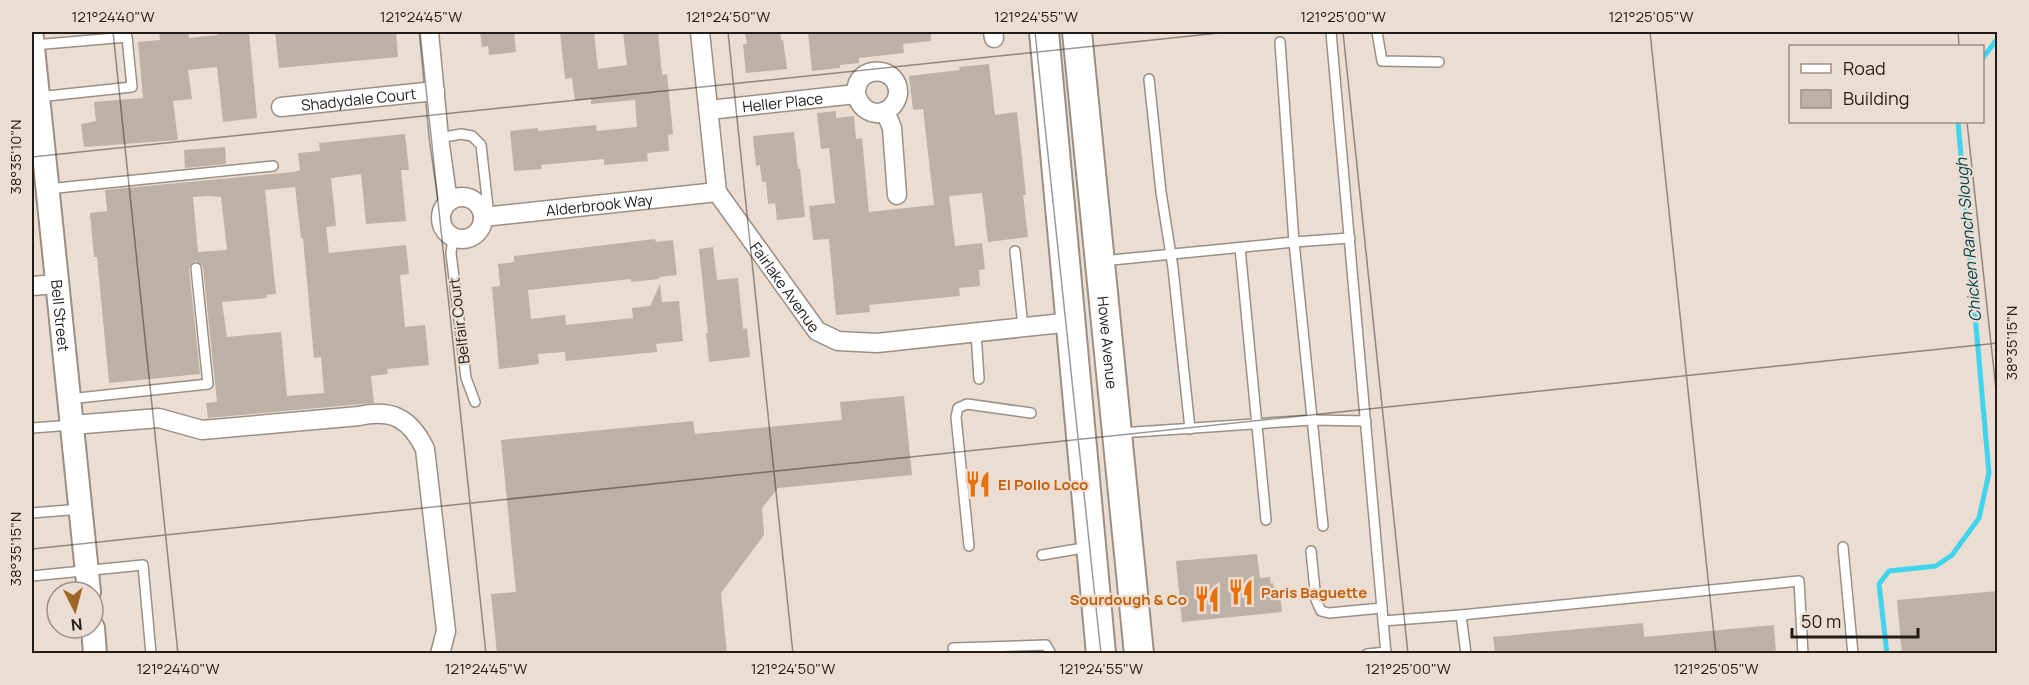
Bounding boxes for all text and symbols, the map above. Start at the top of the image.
text: 121°24'40"W [72,6,154,27]
text: 121°24'45"W [380,6,462,27]
text: 121°24'50"W [686,6,770,27]
text: 121°24'55"W [994,6,1078,27]
text: 121°25'00"W [1300,6,1386,27]
text: 121°25'05"W [1608,6,1694,27]
legend [1789,45,1984,123]
text: Road [1843,56,1886,80]
street label: Shadydale Court [300,83,417,115]
text: Building [1843,86,1909,110]
street label: Heller Place [741,87,824,117]
text: 38°35'10"N [5,119,26,195]
water label: Chicken Ranch Slough [1950,157,1986,323]
street label: Alderbrook Way [545,188,654,221]
street label: Fairlake Avenue [746,238,825,337]
street label: Belfair Court [443,277,475,365]
street label: Bell Street [46,279,75,352]
street label: Howe Avenue [1093,295,1123,390]
text: 38°35'15"N [2001,306,2022,380]
restaurant icon: El Pollo Loco [963,469,993,499]
place label: El Pollo Loco [998,474,1088,495]
text: 38°35'15"N [5,512,26,586]
restaurant icon: Paris Baguette [1226,577,1256,607]
north arrow [45,580,105,640]
place label: Paris Baguette [1261,582,1367,603]
restaurant icon: Sourdough & Co [1192,584,1222,614]
place label: Sourdough & Co [1070,589,1187,610]
scale bar [1792,601,1918,639]
text: 50 m [1801,609,1841,633]
text: N [70,613,83,636]
text: 121°24'40"W [137,658,219,679]
text: 121°24'45"W [445,658,527,679]
text: 121°24'50"W [751,658,835,679]
text: 121°24'55"W [1059,658,1143,679]
text: 121°25'00"W [1365,658,1451,679]
text: 121°25'05"W [1673,658,1759,679]

